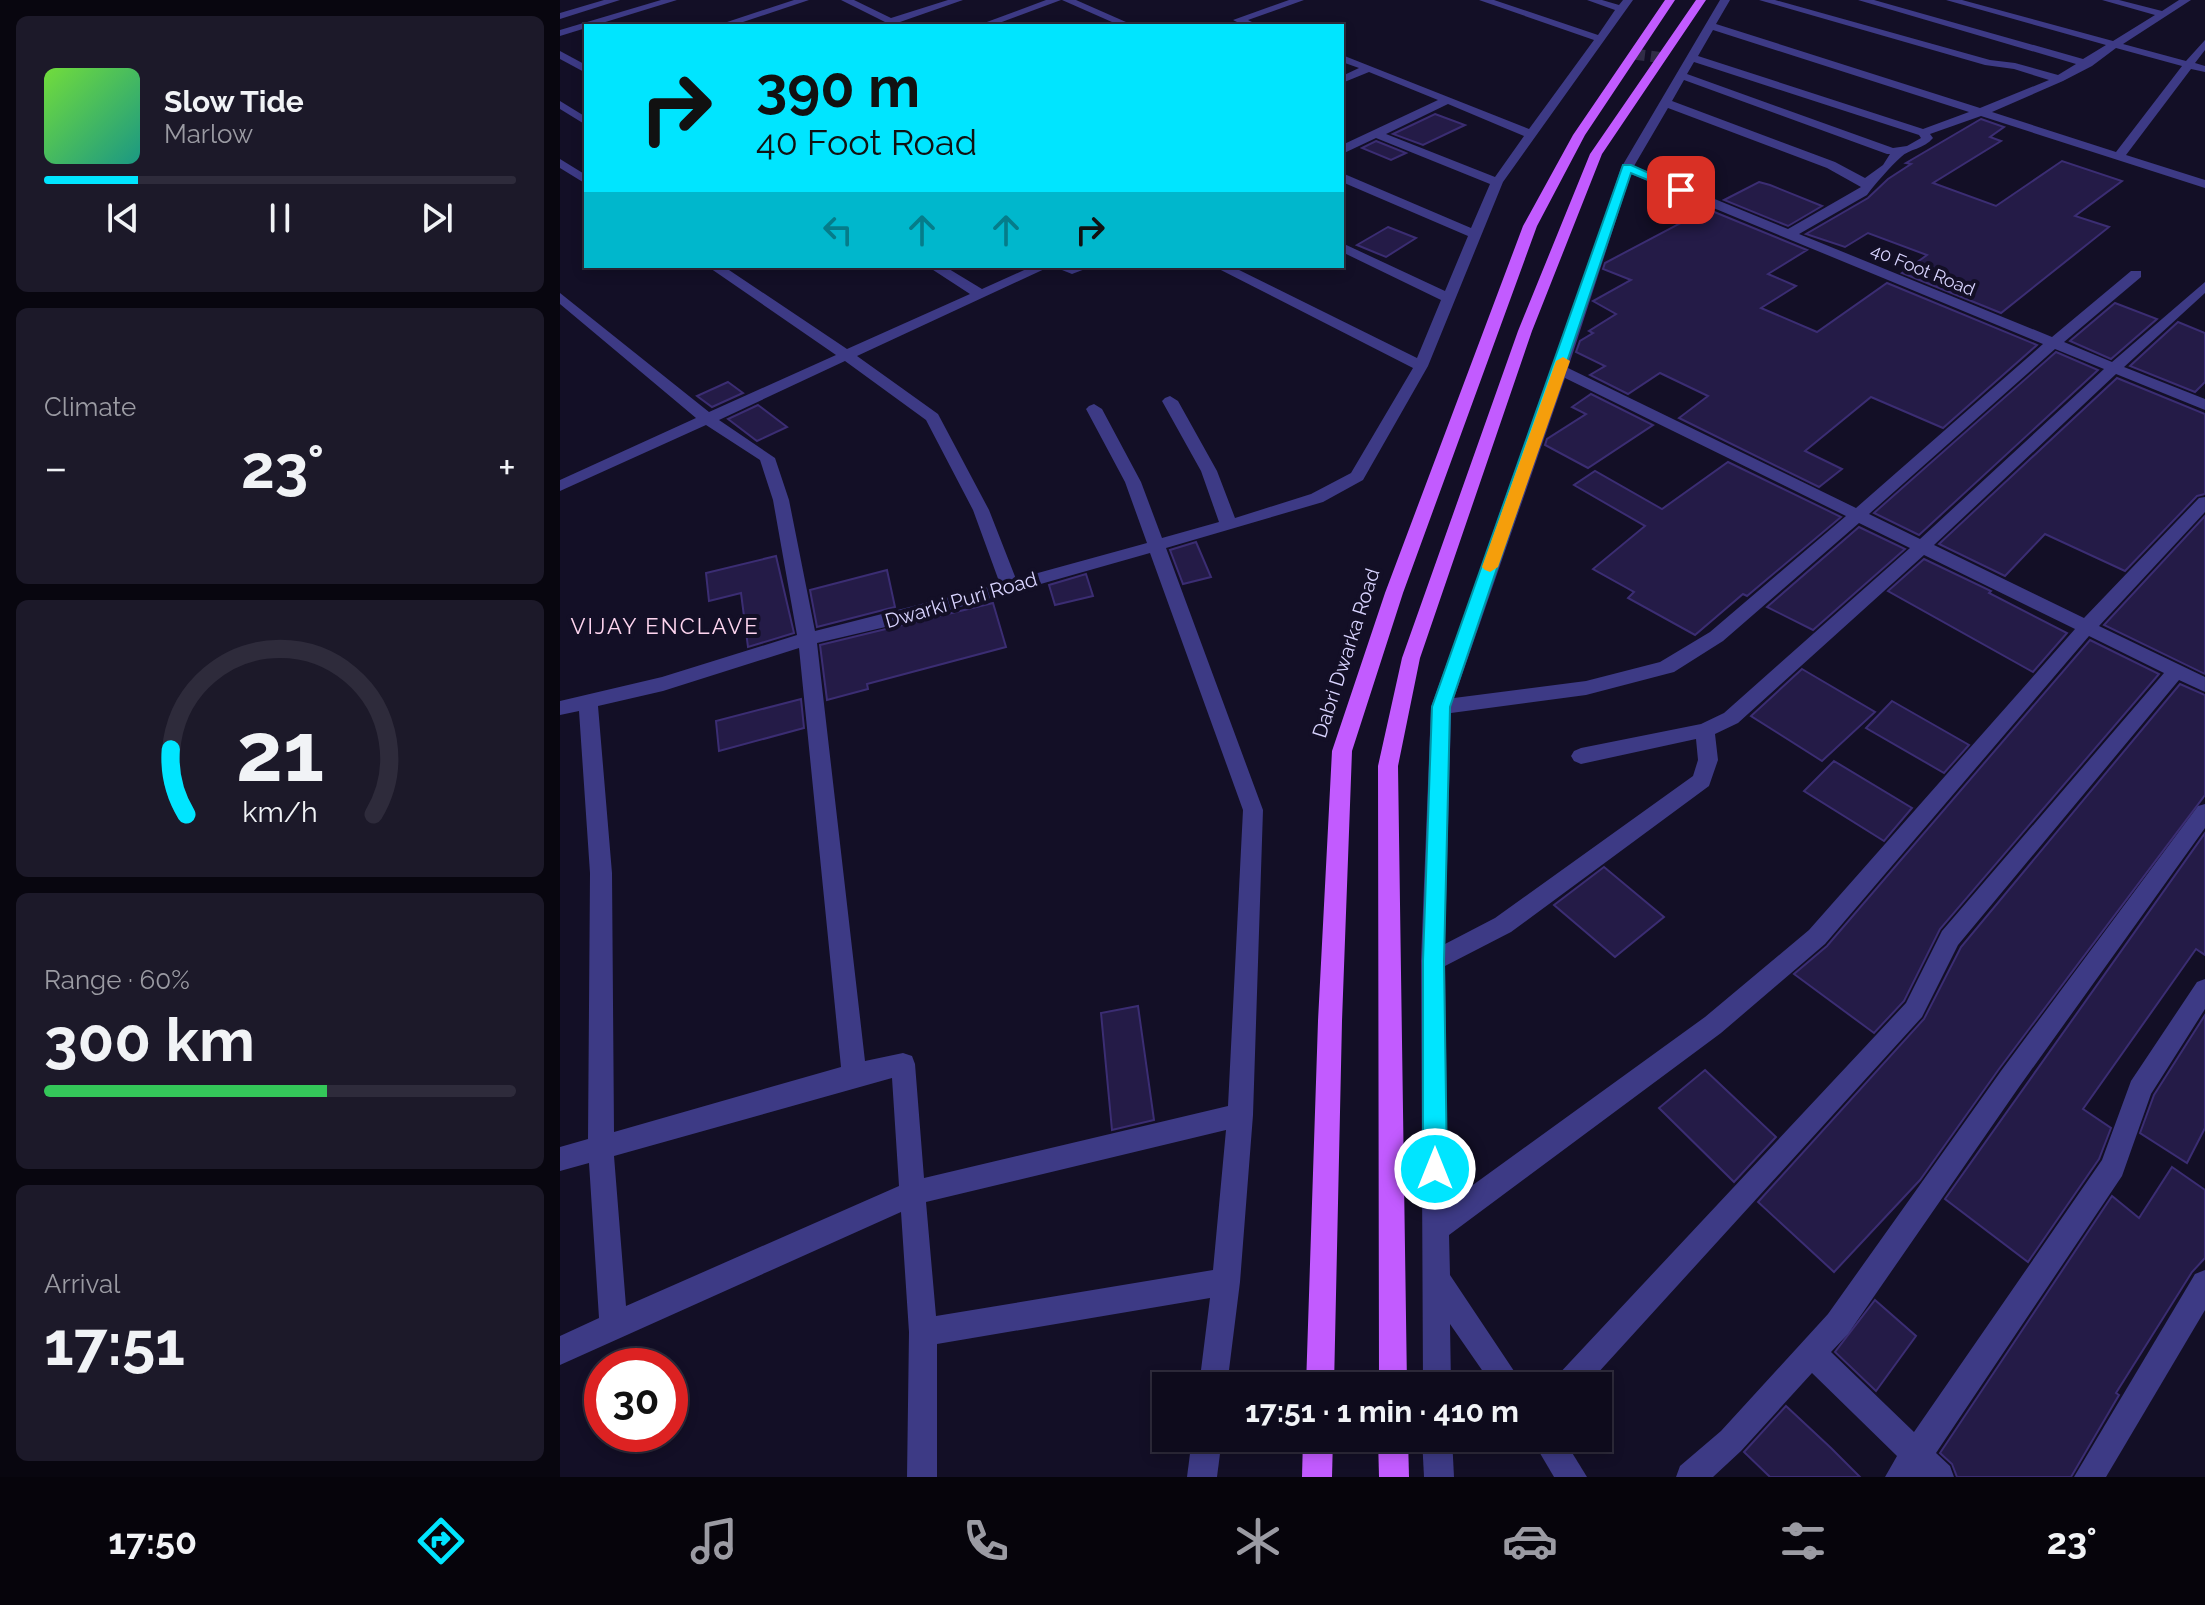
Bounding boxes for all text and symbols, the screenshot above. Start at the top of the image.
text: 390 m [756,54,920,120]
icon: right [624,56,728,160]
text: Slow Tide [164,84,304,119]
text: Marlow [164,119,253,149]
text: 40 Foot Road [756,121,977,163]
pin [1647,156,1715,224]
icon: arrive [1659,168,1703,212]
icon: previous [101,196,145,240]
icon: pause [258,196,302,240]
icon: next [415,196,459,240]
icon: left [816,208,860,252]
icon: ahead [900,208,944,252]
icon: ahead [984,208,1028,252]
icon: right [1068,208,1112,252]
street label: 40 Foot Road [1868,239,1978,300]
text: Climate [44,392,136,422]
text: 23° [241,432,324,502]
text: − [44,442,68,493]
text: + [498,442,516,493]
street label: Dabri Dwarka Road [1307,565,1385,741]
street label: Dwarki Puri Road [882,567,1040,633]
district label: VIJAY ENCLAVE [570,613,760,639]
text: 21 [236,702,324,799]
text: km/h [242,795,318,829]
text: Range · 60% [44,965,190,995]
text: 300 km [44,1005,255,1075]
position arrow [1393,1127,1477,1211]
text: Arrival [44,1269,120,1299]
text: 17:51 [44,1309,185,1379]
speed limit sign: 30 [584,1348,688,1452]
text: 17:51 · 1 min · 410 m [1245,1394,1519,1429]
icon: directions [413,1513,469,1569]
icon: music [686,1513,742,1569]
icon: phone [958,1513,1014,1569]
icon: climate [1230,1513,1286,1569]
icon: car [1502,1513,1558,1569]
icon: filters [1775,1513,1831,1569]
text: 17:50 [108,1520,197,1562]
text: 23° [2047,1520,2097,1562]

